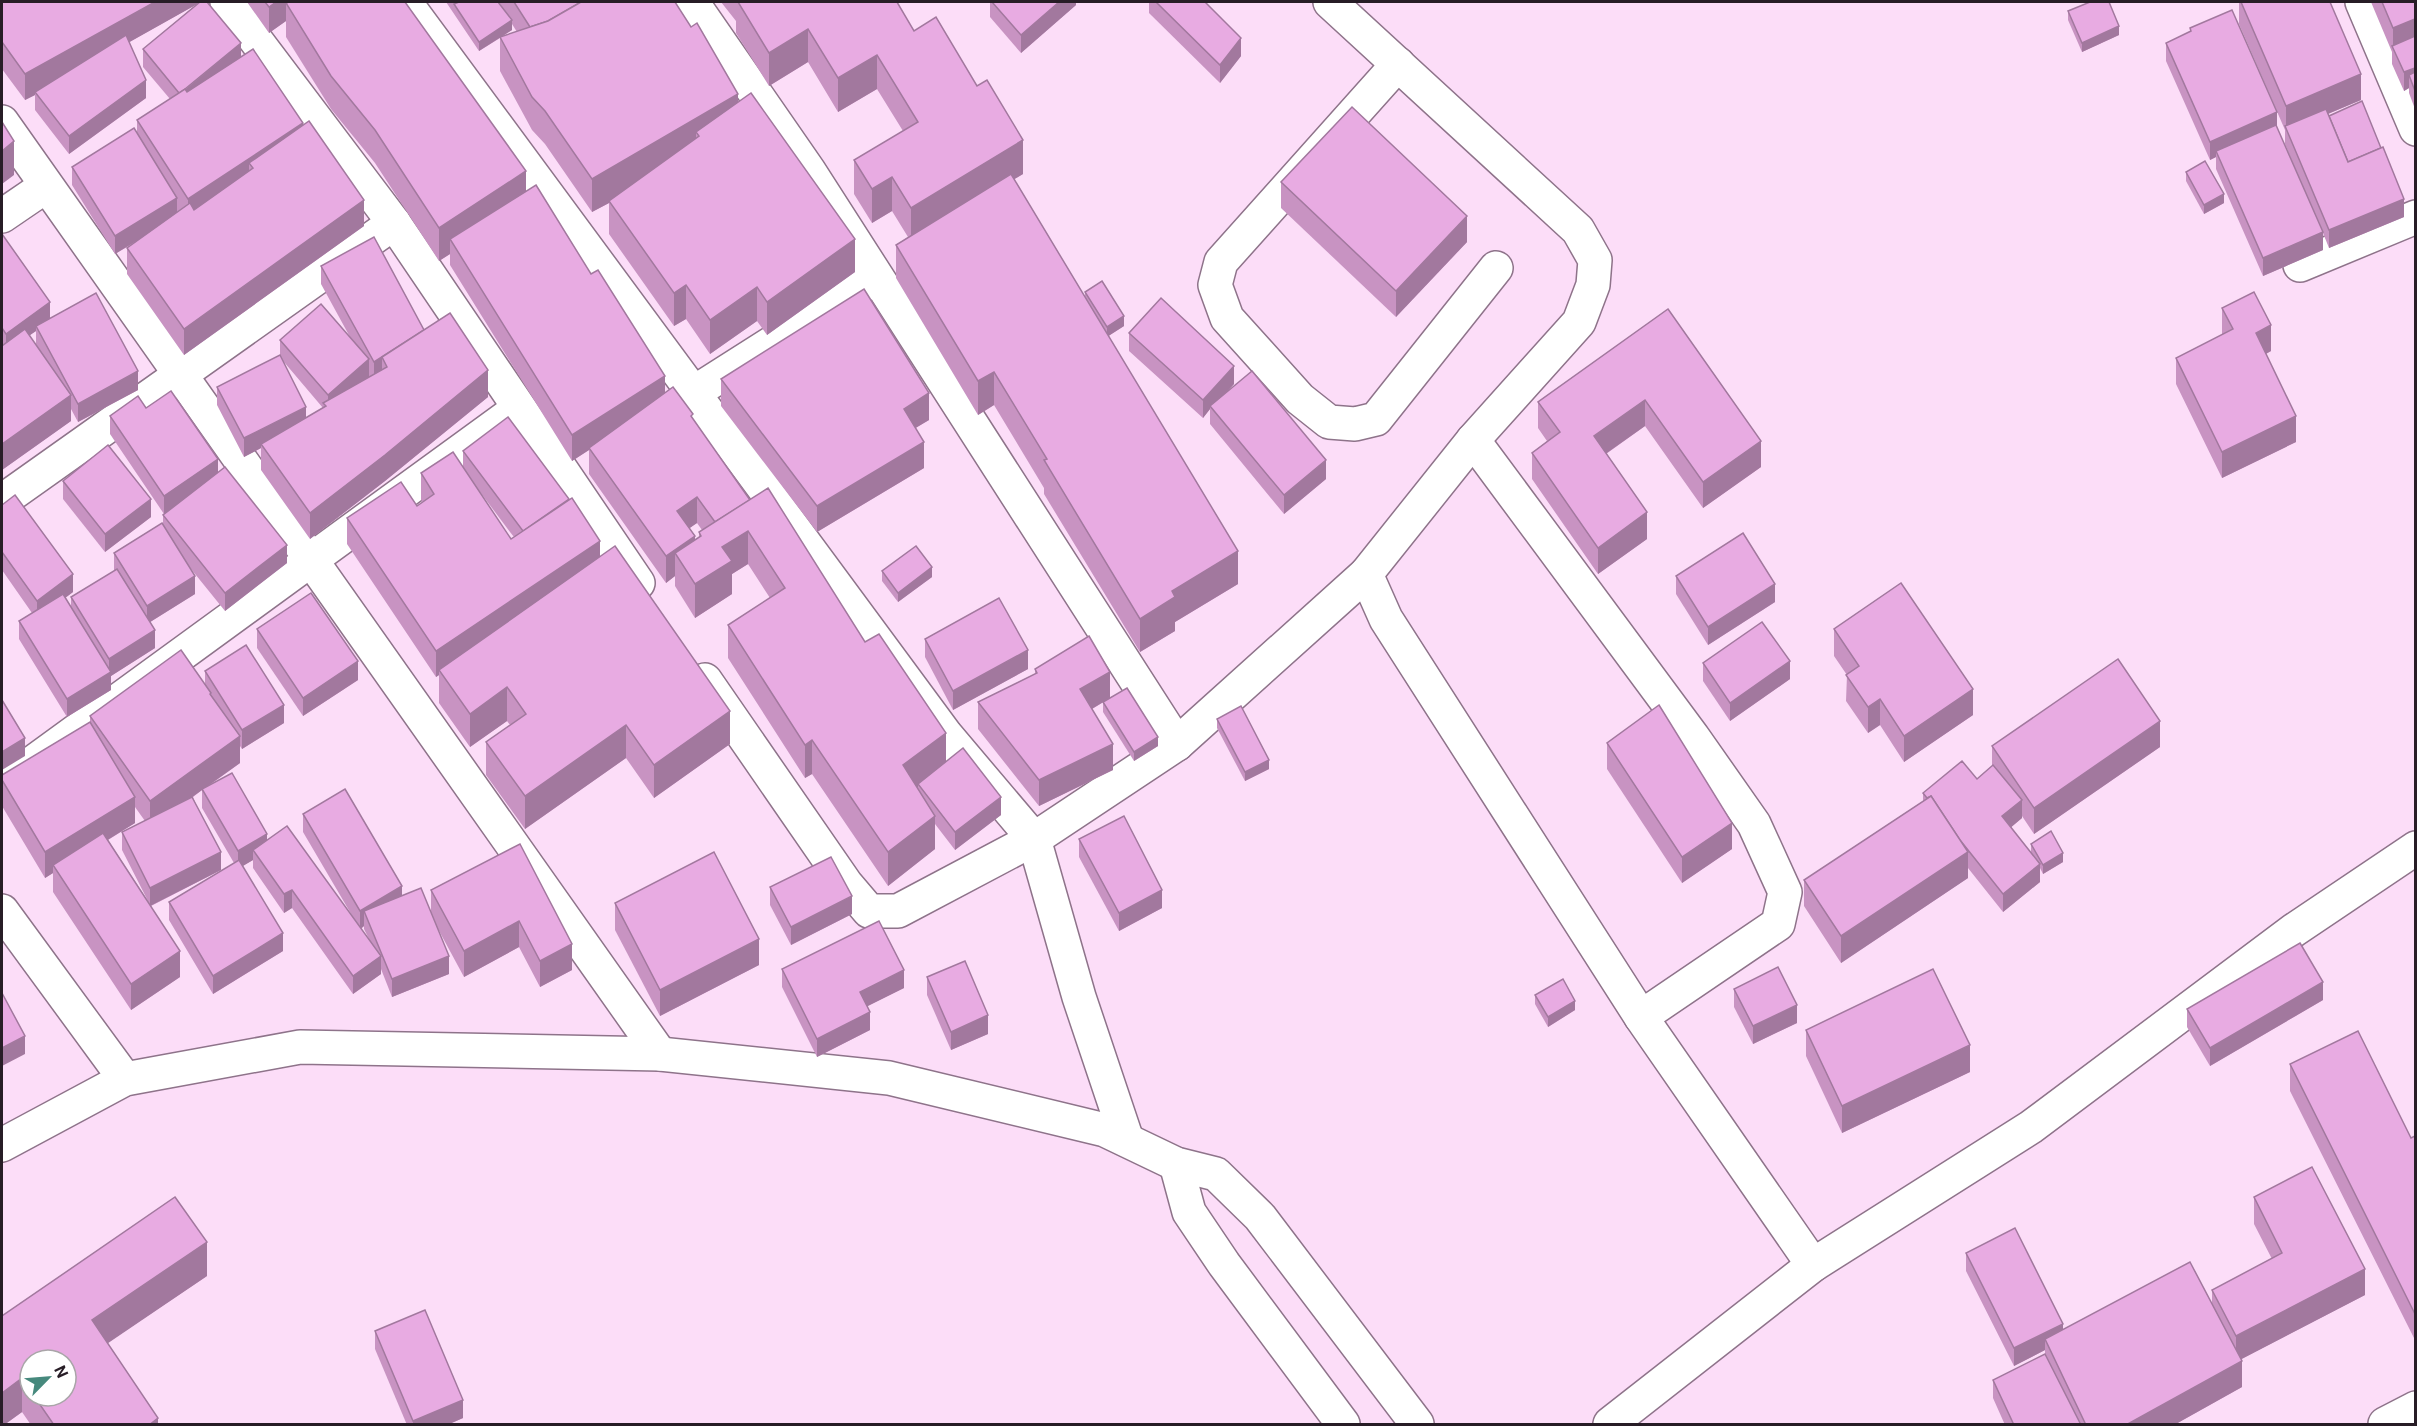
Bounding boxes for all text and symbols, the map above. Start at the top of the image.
north arrow [18,1348,78,1408]
text: N [50,1363,72,1381]

